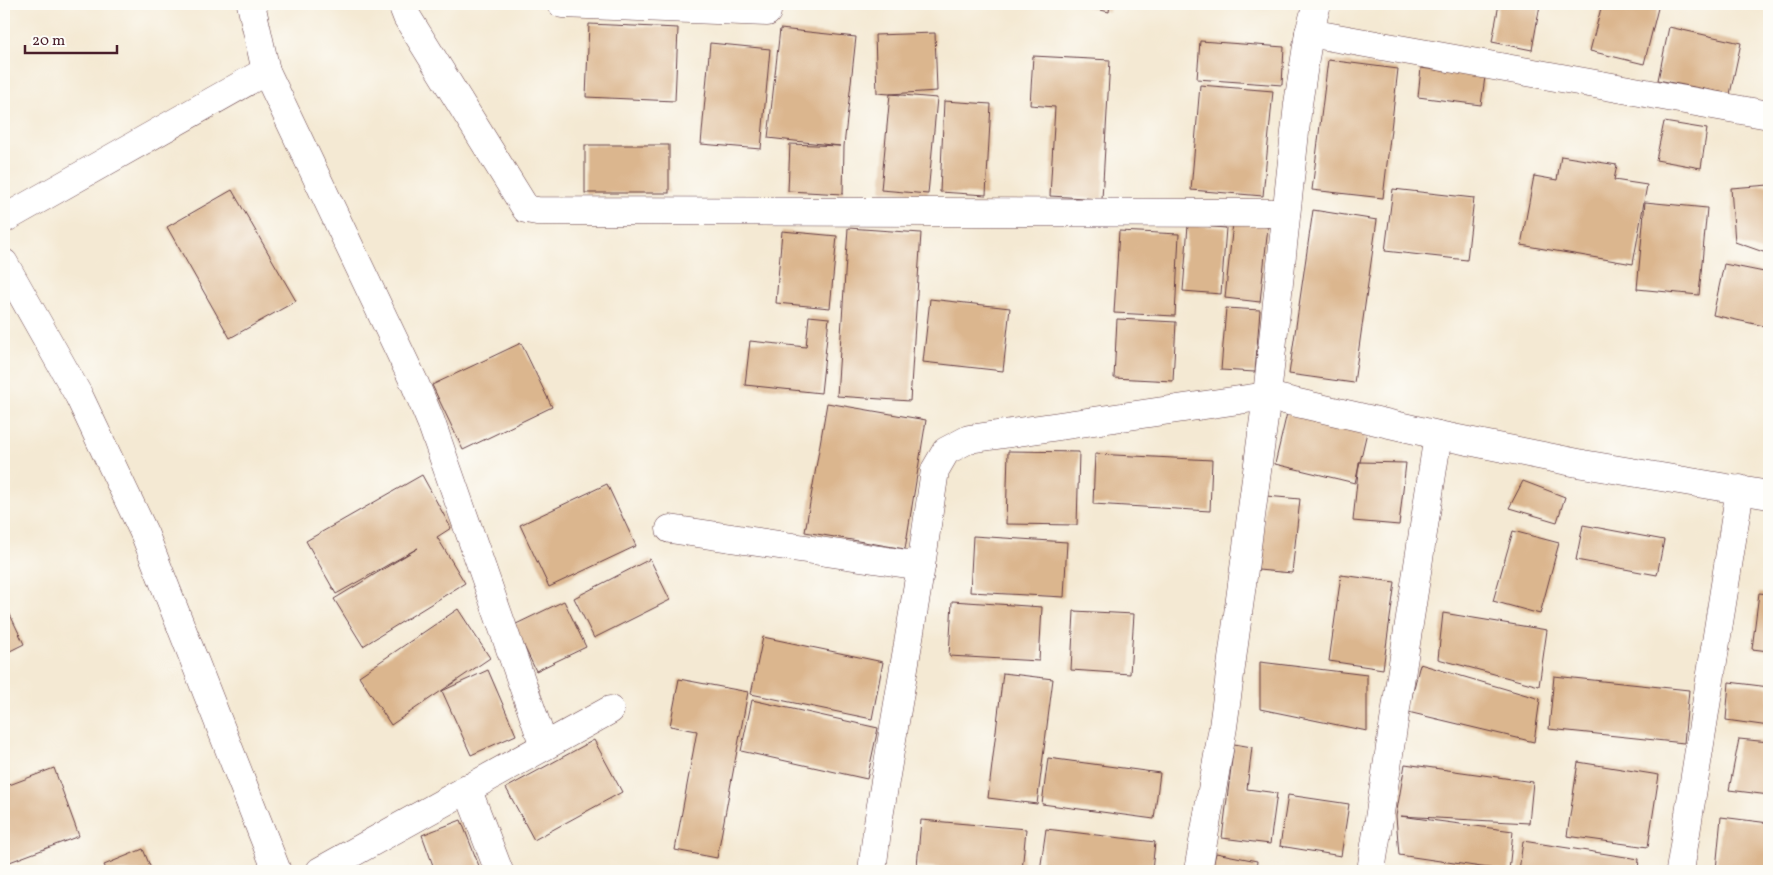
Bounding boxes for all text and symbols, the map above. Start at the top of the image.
scale bar [25,22,118,54]
text: 20 m [32,31,65,52]

